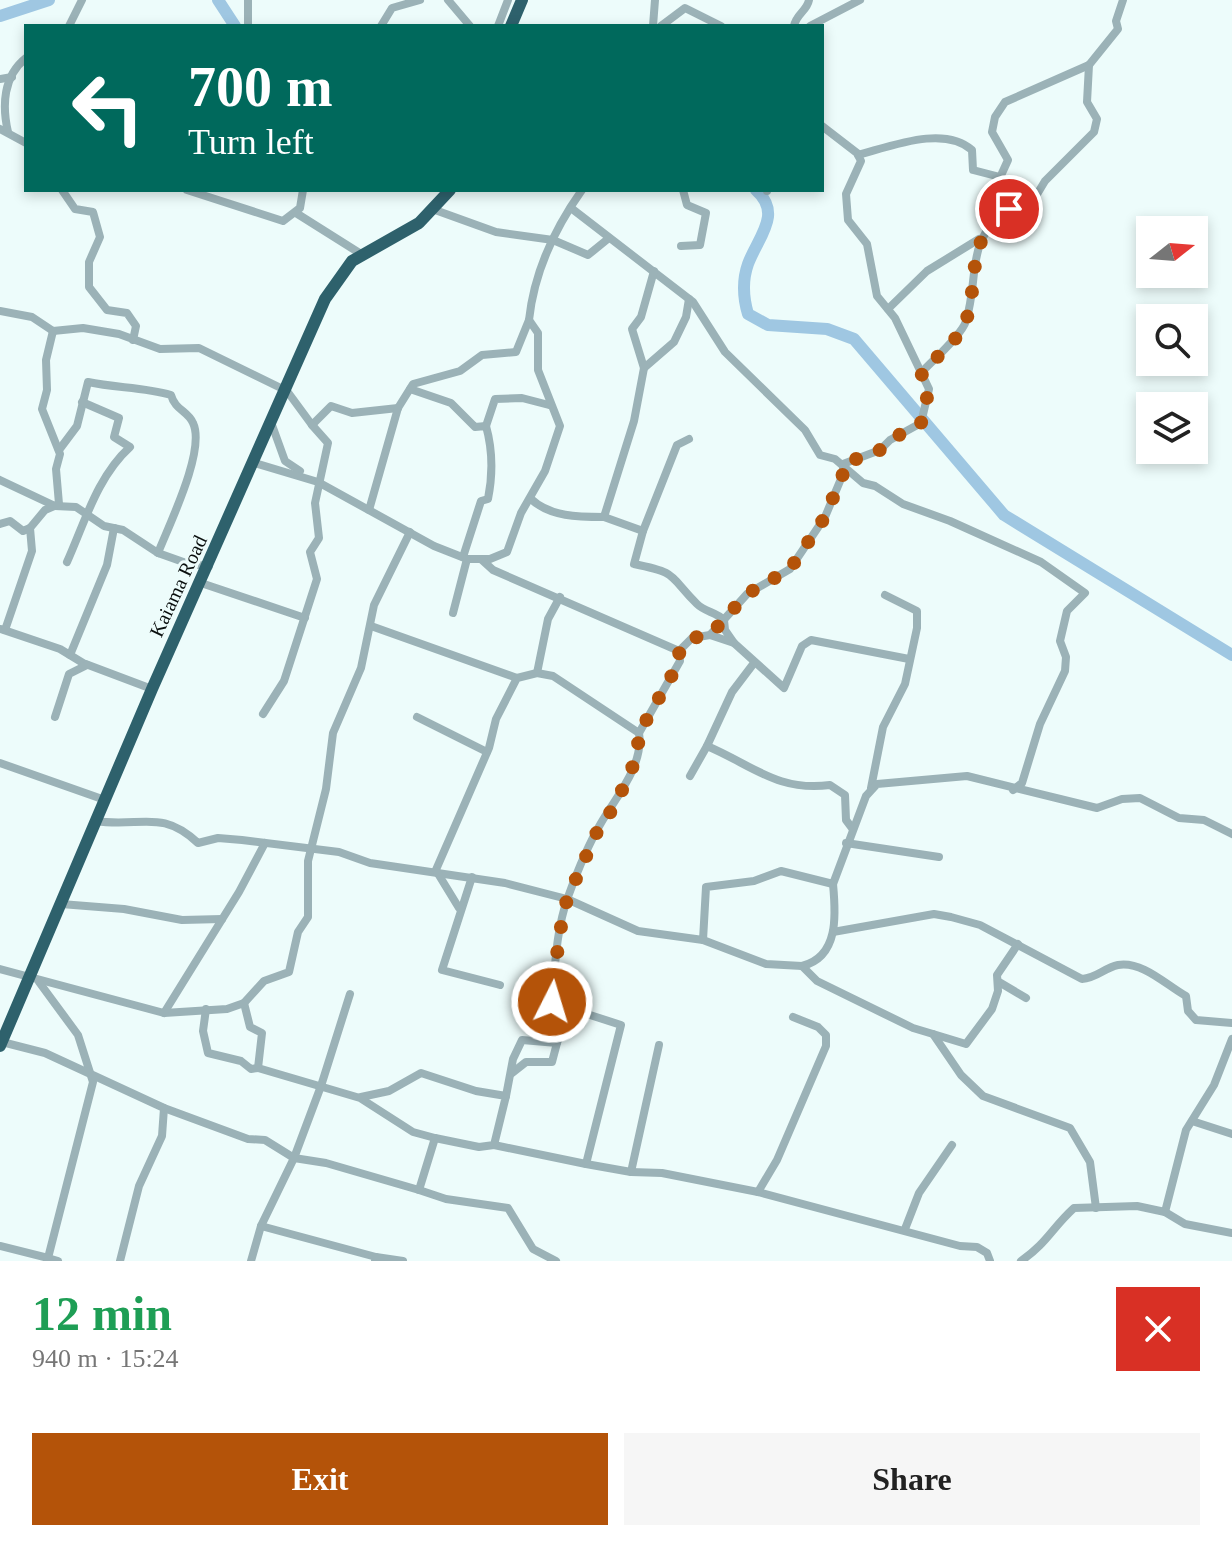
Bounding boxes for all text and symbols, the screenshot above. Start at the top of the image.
icon: left [56,56,160,160]
text: 700 m [188,56,333,118]
text: Turn left [188,122,314,162]
pin [975,175,1043,243]
icon: arrive [987,187,1031,231]
north arrow [1136,216,1208,288]
map controls [1136,216,1208,464]
button: search [1136,304,1208,376]
button: layers [1136,392,1208,464]
street label: Kaiama Road [145,532,211,640]
position arrow [510,960,594,1044]
text: 12 min [32,1287,172,1340]
button: close [1116,1287,1200,1371]
text: 940 m · 15:24 [32,1344,179,1373]
button: Exit [32,1433,608,1525]
button: Share [624,1433,1200,1525]

